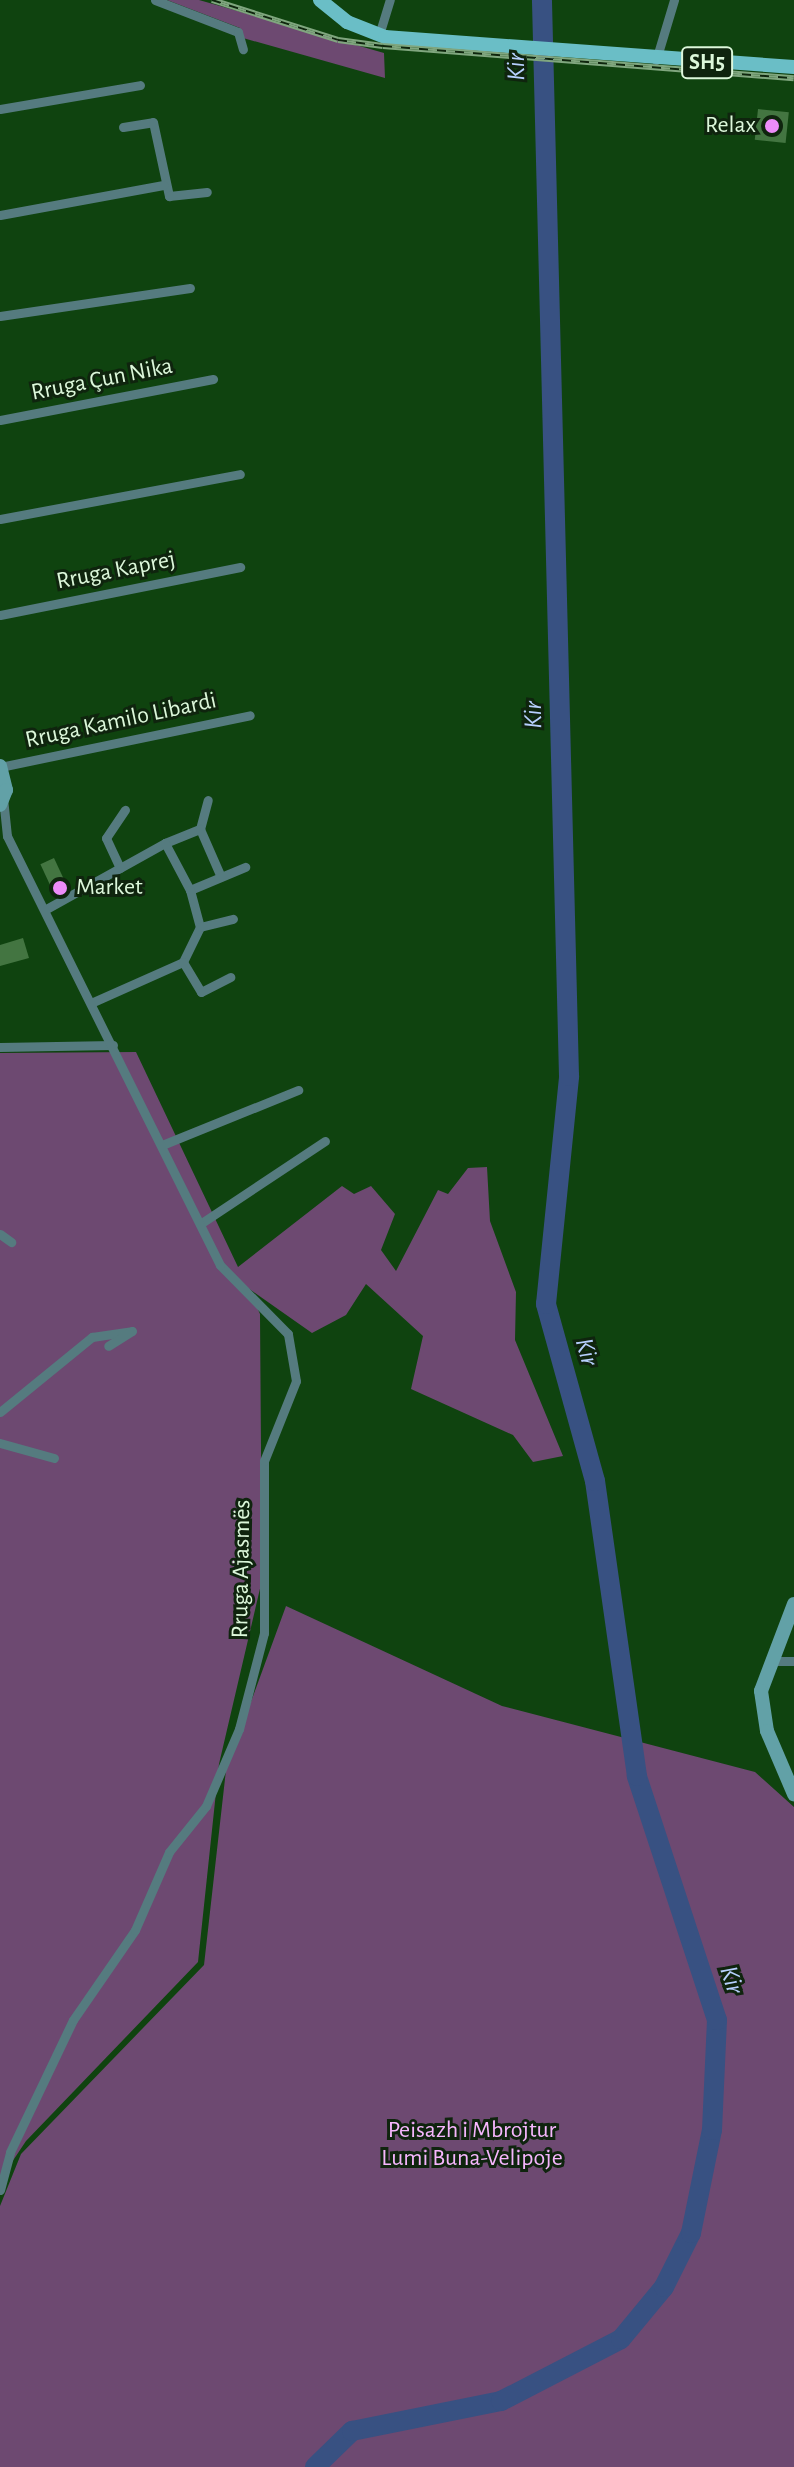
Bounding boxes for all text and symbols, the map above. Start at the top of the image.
road number: SH5 [681,45,733,81]
water label: Kir [501,53,533,81]
place label: Relax [705,112,756,140]
marker: Relax [763,117,781,135]
street label: Rruga Çun Nika [29,352,175,408]
street label: Rruga Kaprej [54,545,178,597]
street label: Rruga Kamilo Libardi [23,687,219,755]
water label: Kir [518,701,550,729]
place label: Market [76,874,143,902]
marker: Market [51,879,69,897]
water label: Kir [567,1334,605,1370]
street label: Rruga Ajasmës [226,1499,258,1639]
water label: Kir [712,1962,750,1998]
park label: Peisazh i Mbrojtur Lumi Buna-Velipoje [381,2117,563,2173]

